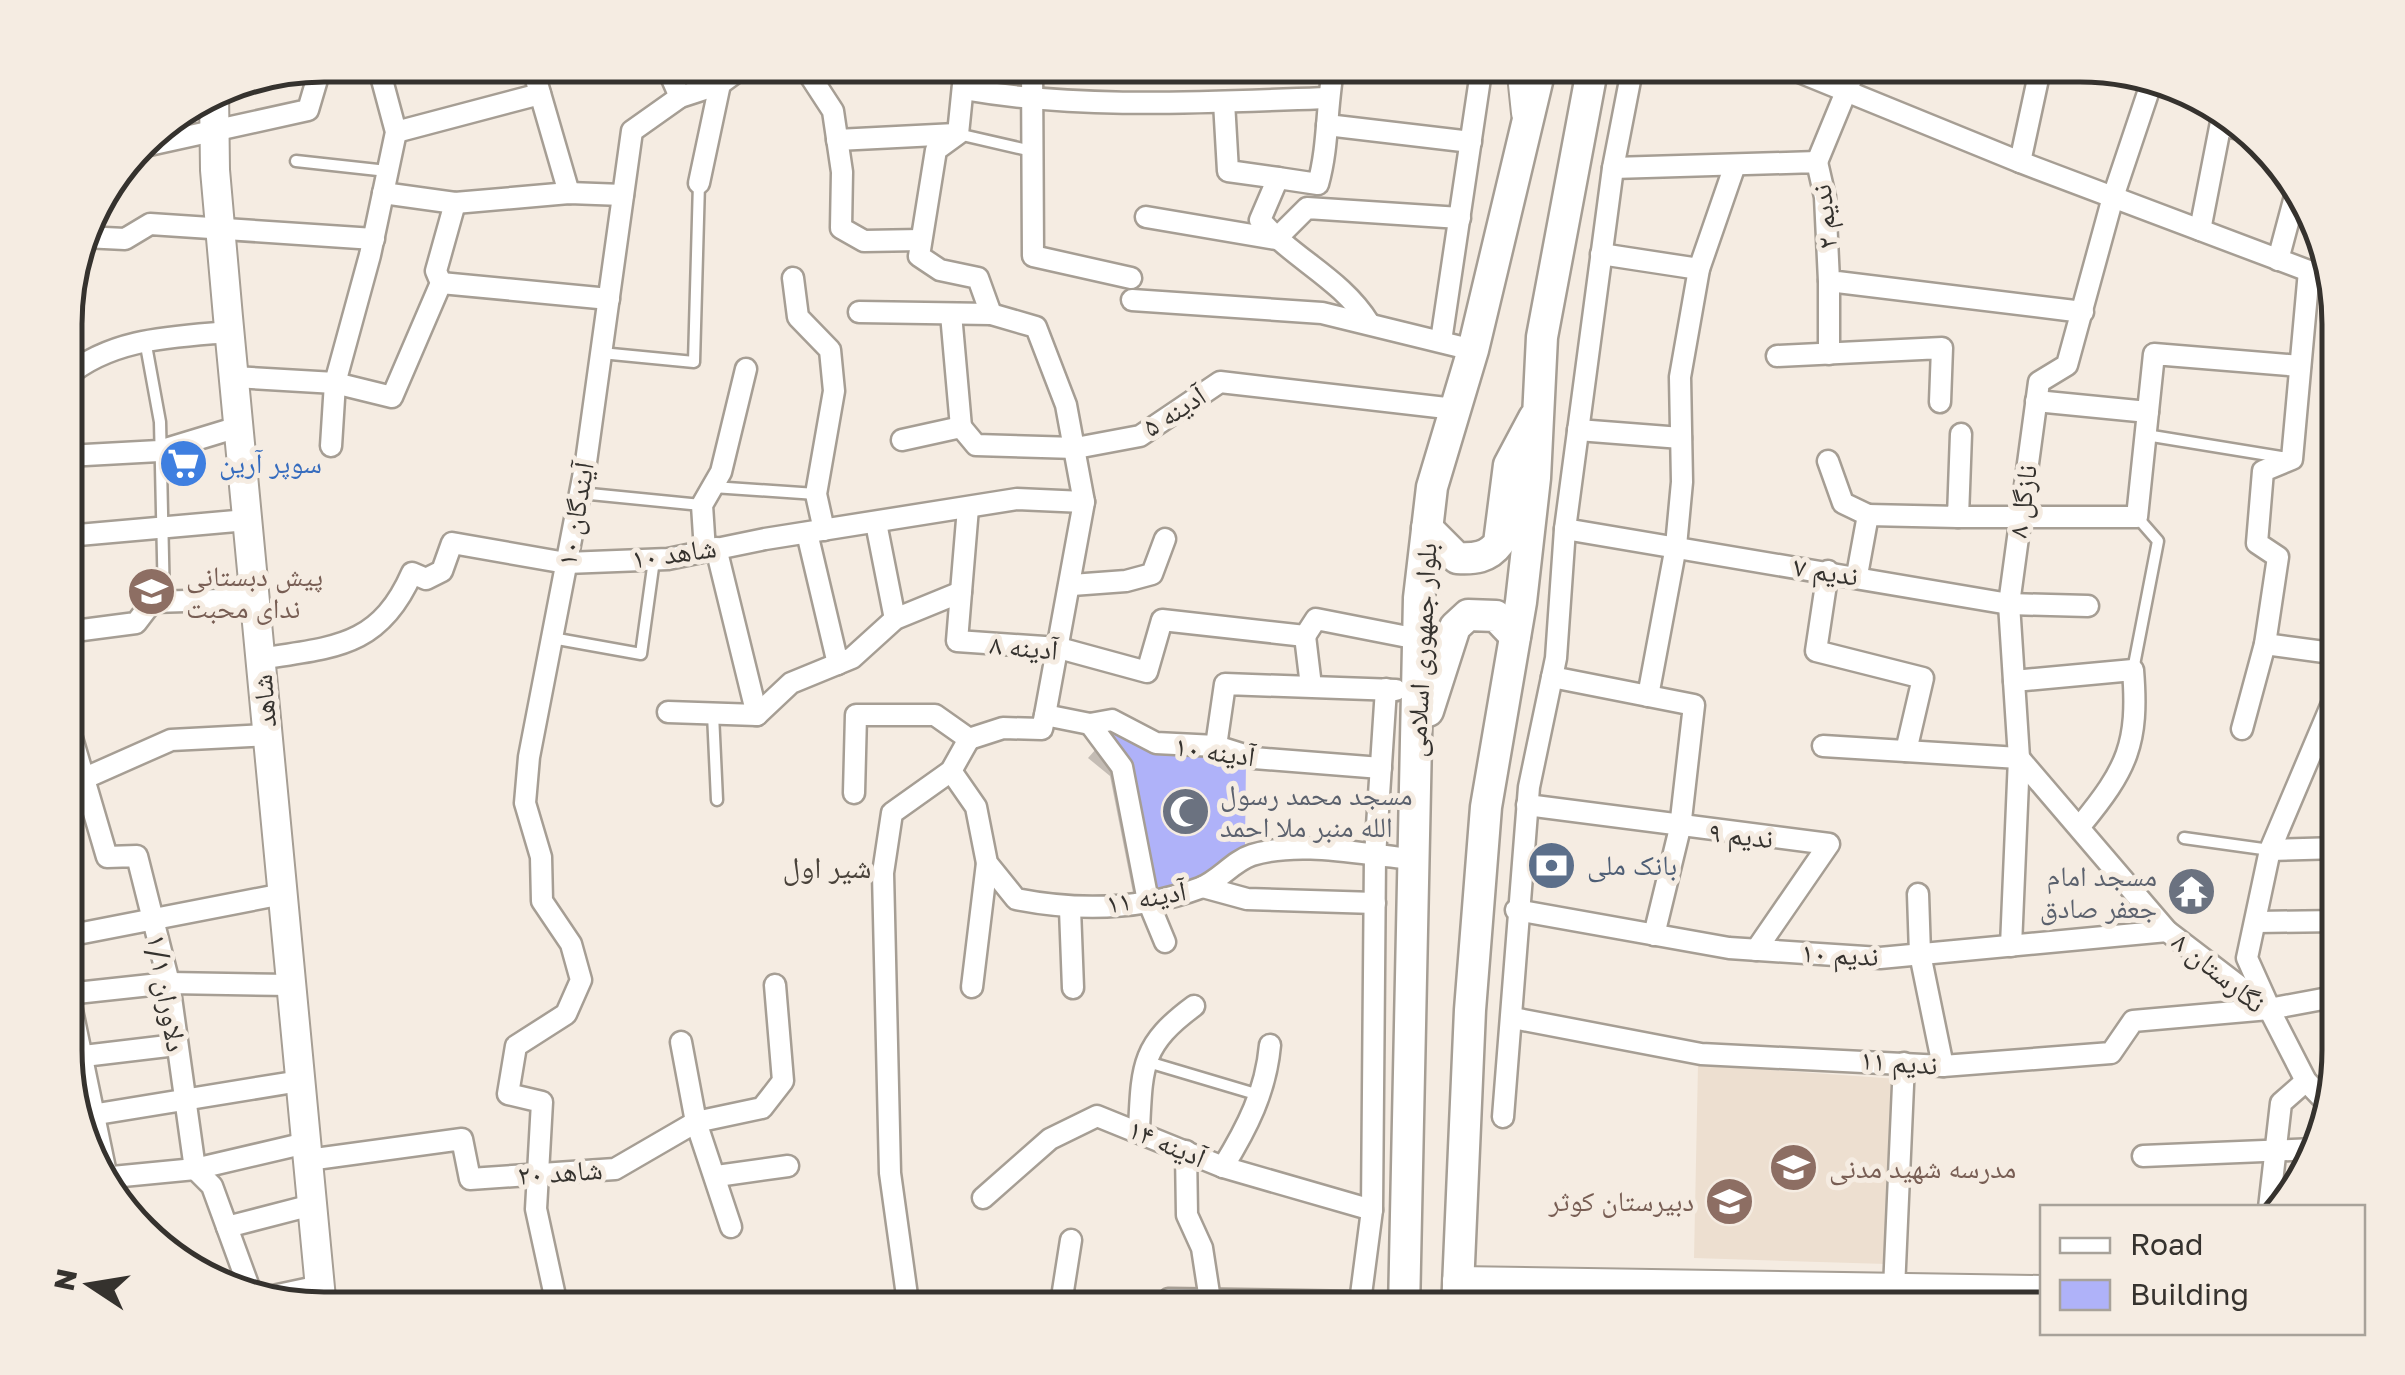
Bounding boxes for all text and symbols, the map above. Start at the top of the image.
street label: ندیم ۲ [1804,183,1846,251]
street label: آدینه ۵ [1136,378,1212,443]
supermarket icon: سوپر آرین [158,437,210,489]
place label: سوپر آرین [219,446,322,481]
street label: آیندگان ۱۰ [549,458,601,569]
street label: نازگل ۸ [2000,462,2045,540]
street label: شاهد ۱۰ [629,530,718,575]
street label: بلوار جمهوری اسلامی [1398,542,1445,758]
street label: ندیم ۷ [1791,549,1861,595]
place label: پیش دبستانی ندای محبت [186,559,323,625]
school or university icon: پیش دبستانی ندای محبت [125,566,177,618]
street label: آدینه ۸ [989,627,1060,666]
street label: شاهد [245,673,282,729]
street label: آدینه ۱۰ [1173,729,1258,773]
place label: مسجد محمد رسول الله منبر ملا احمد [1220,778,1413,843]
mosque icon: مسجد محمد رسول الله منبر ملا احمد [1159,785,1211,837]
street label: ندیم ۹ [1707,815,1775,857]
bank icon: بانک ملی [1526,839,1578,891]
place label: بانک ملی [1587,848,1677,883]
district label: شیر اول [782,849,872,886]
place label: مسجد امام جعفر صادق [2040,859,2157,926]
temple icon: مسجد امام جعفر صادق [2166,866,2218,918]
street label: آدینه ۱۱ [1103,873,1190,920]
street label: نگارستان ۸ [2166,924,2272,1020]
street label: دلاوران ۱/۱ [140,932,194,1054]
street label: ندیم ۱۰ [1800,935,1880,975]
street label: ندیم ۱۱ [1859,1042,1939,1084]
street label: آدینه ۱۴ [1123,1112,1212,1174]
school or university icon: مدرسه شهید مدنی [1768,1142,1820,1194]
place label: مدرسه شهید مدنی [1829,1151,2016,1186]
street label: شاهد ۲۰ [516,1152,604,1191]
school or university icon: دبیرستان کوثر [1703,1175,1755,1227]
place label: دبیرستان کوثر [1548,1184,1694,1218]
legend [2040,1205,2365,1335]
text: Road [2130,1226,2204,1262]
north arrow [40,1235,140,1335]
text: N [47,1266,83,1294]
text: Building [2130,1276,2249,1312]

